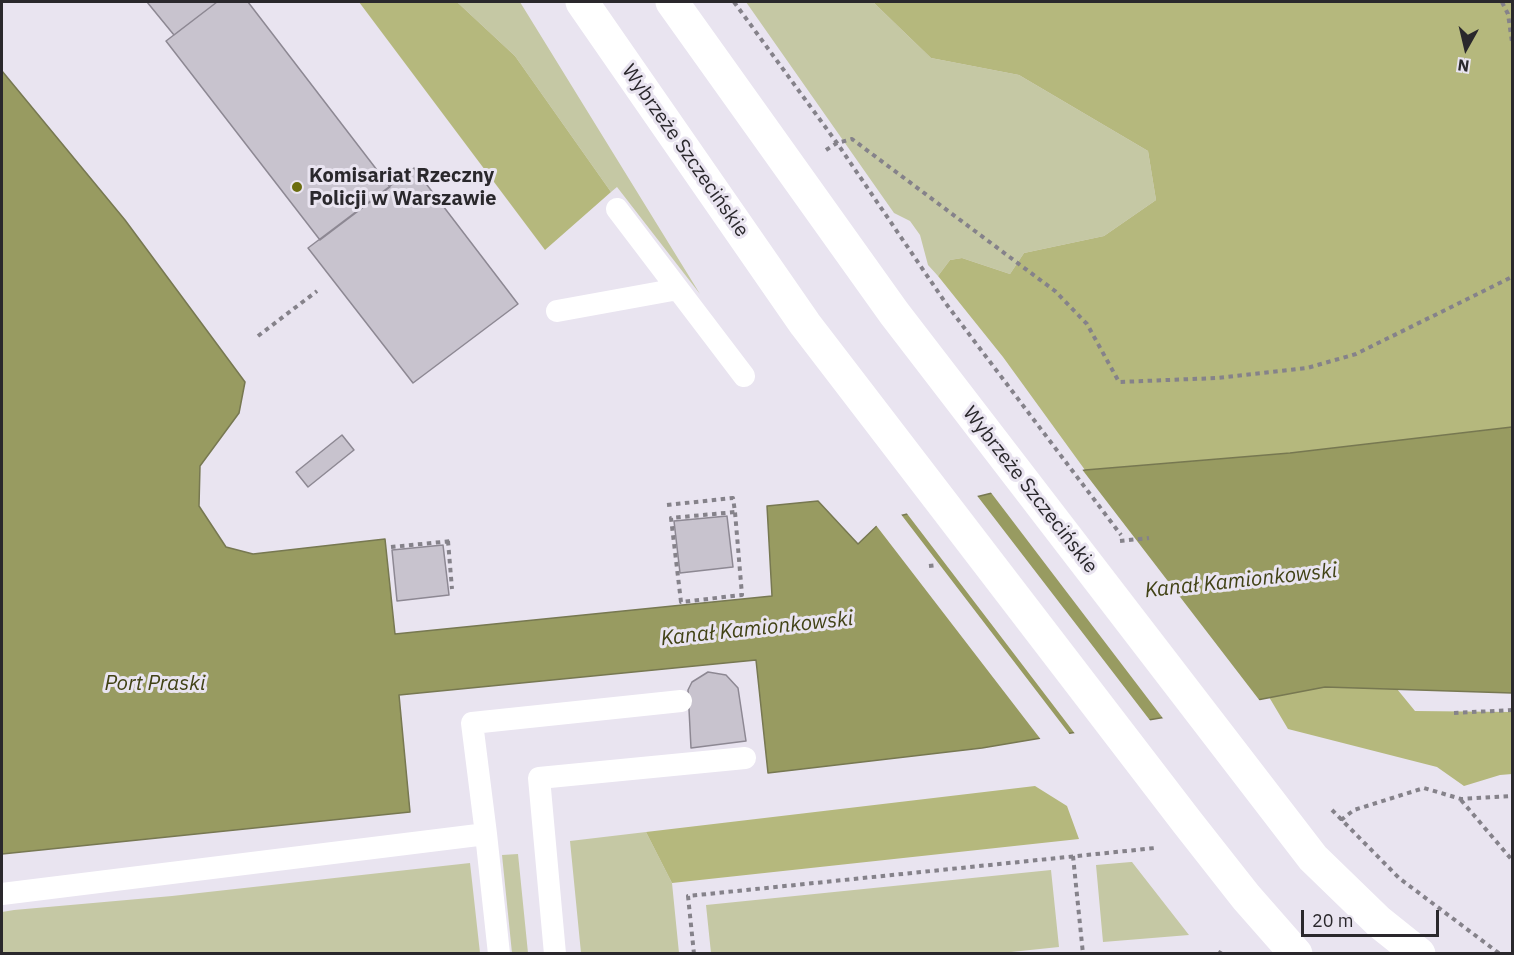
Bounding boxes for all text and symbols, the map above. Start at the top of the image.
north arrow [1436,18,1496,78]
text: N [1456,55,1471,77]
street label: Wybrzeże Szczecińskie [616,60,754,242]
place label: Komisariat Rzeczny Policji w Warszawie [309,164,496,211]
marker: Komisariat Rzeczny Policji w Warszawie [290,180,304,194]
street label: Wybrzeże Szczecińskie [957,402,1103,578]
water label: Kanał Kamionkowski [1143,558,1339,604]
water label: Kanał Kamionkowski [659,606,855,652]
water label: Port Praski [104,671,206,697]
scale bar [1304,898,1442,936]
text: 20 m [1312,909,1354,932]

